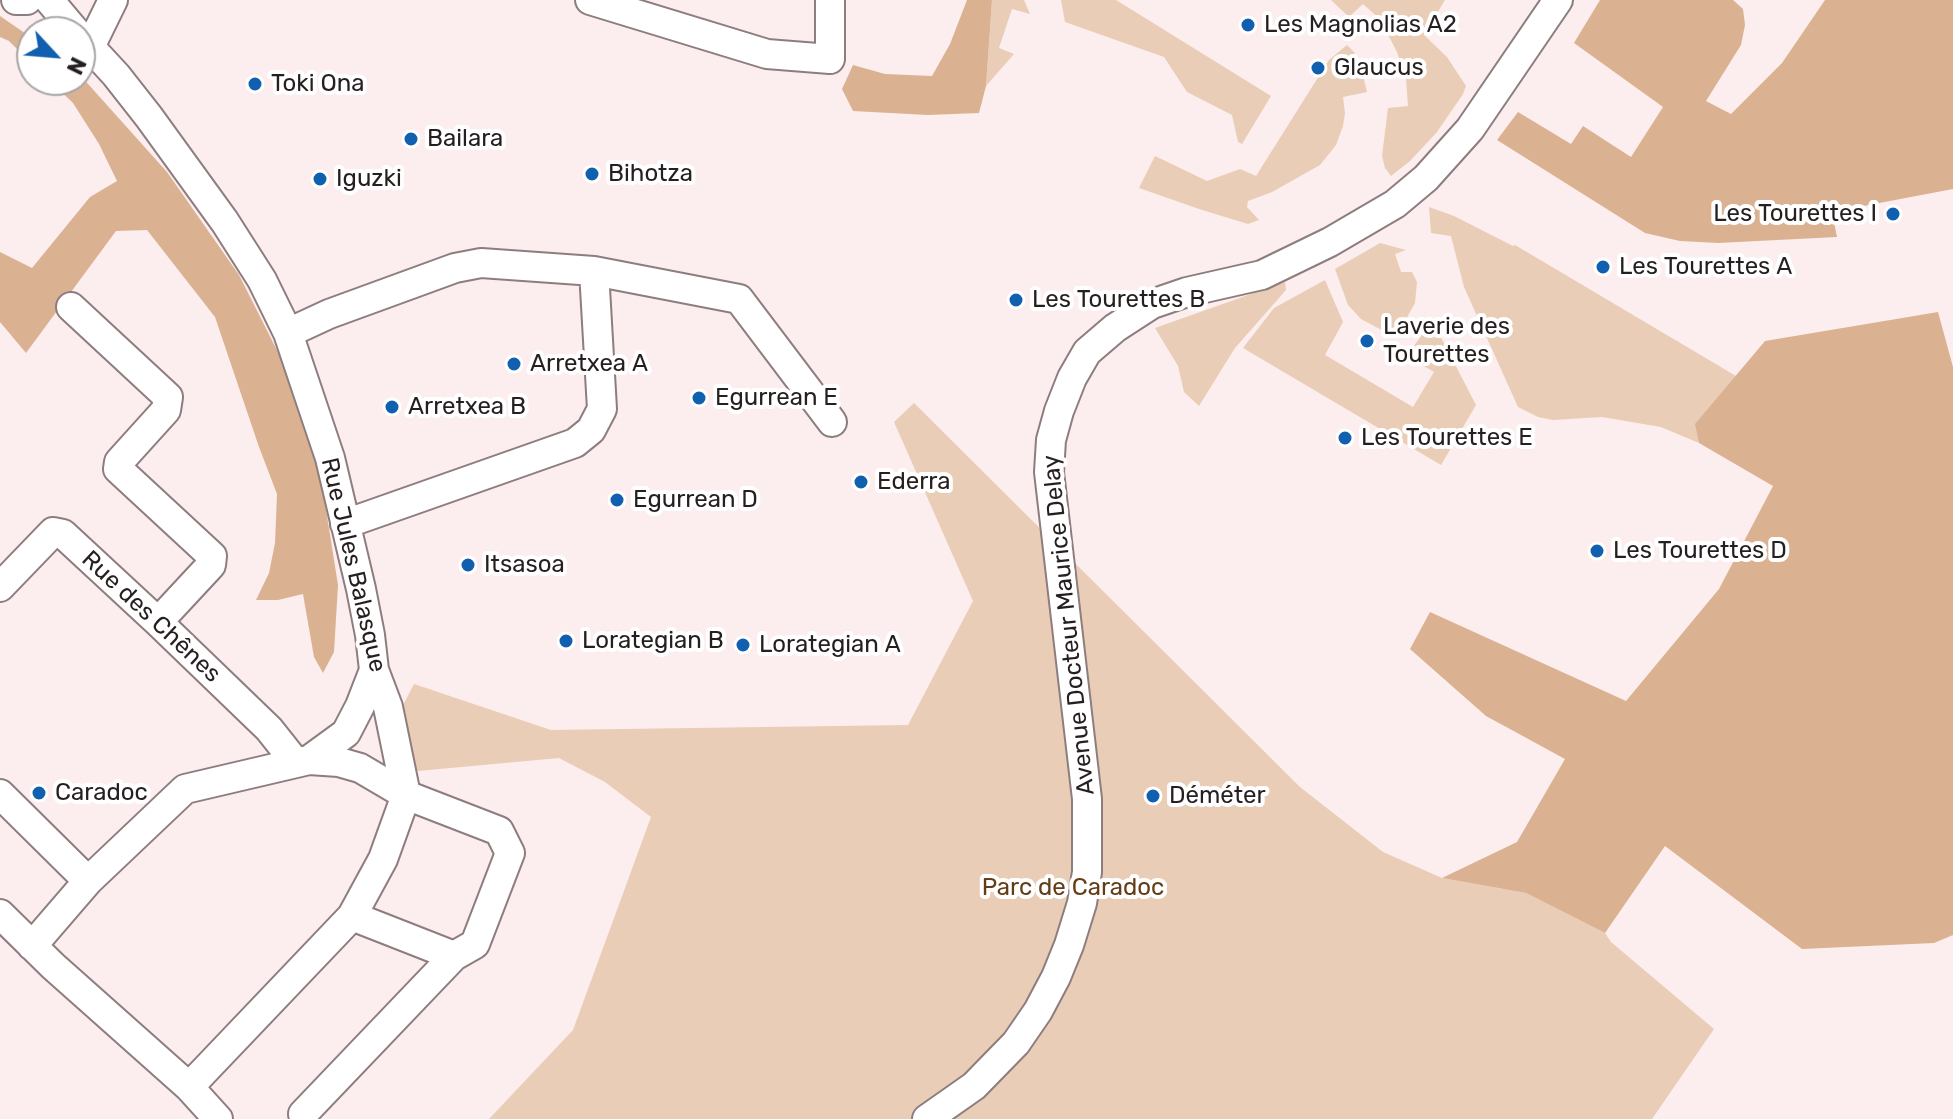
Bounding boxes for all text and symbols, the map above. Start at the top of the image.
place label: Les Magnolias A2 [1264,11,1457,39]
north arrow [16,16,96,96]
marker: Les Magnolias A2 [1239,16,1257,34]
text: N [61,53,92,79]
place label: Glaucus [1334,54,1424,82]
marker: Glaucus [1309,59,1327,77]
place label: Toki Ona [271,70,364,98]
marker: Toki Ona [246,75,264,93]
place label: Bailara [427,125,503,153]
marker: Bailara [402,130,420,148]
place label: Bihotza [608,160,693,188]
place label: Iguzki [336,165,402,193]
marker: Bihotza [583,165,601,183]
marker: Iguzki [311,170,329,188]
place label: Les Tourettes I [1713,200,1877,228]
marker: Les Tourettes I [1884,205,1902,223]
place label: Les Tourettes A [1619,253,1792,281]
marker: Les Tourettes A [1594,258,1612,276]
place label: Les Tourettes B [1032,286,1205,314]
marker: Les Tourettes B [1007,291,1025,309]
place label: Laverie des Tourettes [1383,313,1510,369]
marker: Laverie des Tourettes [1358,332,1376,350]
place label: Arretxea A [530,350,648,378]
marker: Arretxea A [505,355,523,373]
place label: Egurrean E [715,384,838,412]
marker: Egurrean E [690,389,708,407]
place label: Arretxea B [408,393,526,421]
marker: Arretxea B [383,398,401,416]
place label: Les Tourettes E [1361,424,1533,452]
marker: Les Tourettes E [1336,429,1354,447]
street label: Avenue Docteur Maurice Delay [1037,453,1101,797]
street label: Rue Jules Balasque [314,455,392,675]
place label: Ederra [877,468,950,496]
marker: Ederra [852,473,870,491]
place label: Egurrean D [633,486,758,514]
marker: Egurrean D [608,491,626,509]
place label: Les Tourettes D [1613,537,1787,565]
marker: Les Tourettes D [1588,542,1606,560]
street label: Rue des Chênes [76,545,226,689]
place label: Itsasoa [484,551,565,579]
marker: Itsasoa [459,556,477,574]
place label: Lorategian B [582,627,724,655]
place label: Lorategian A [759,631,901,659]
marker: Lorategian B [557,632,575,650]
marker: Lorategian A [734,636,752,654]
place label: Caradoc [55,779,148,807]
place label: Déméter [1169,782,1266,810]
marker: Caradoc [30,784,48,802]
marker: Déméter [1144,787,1162,805]
park label: Parc de Caradoc [982,874,1164,902]

